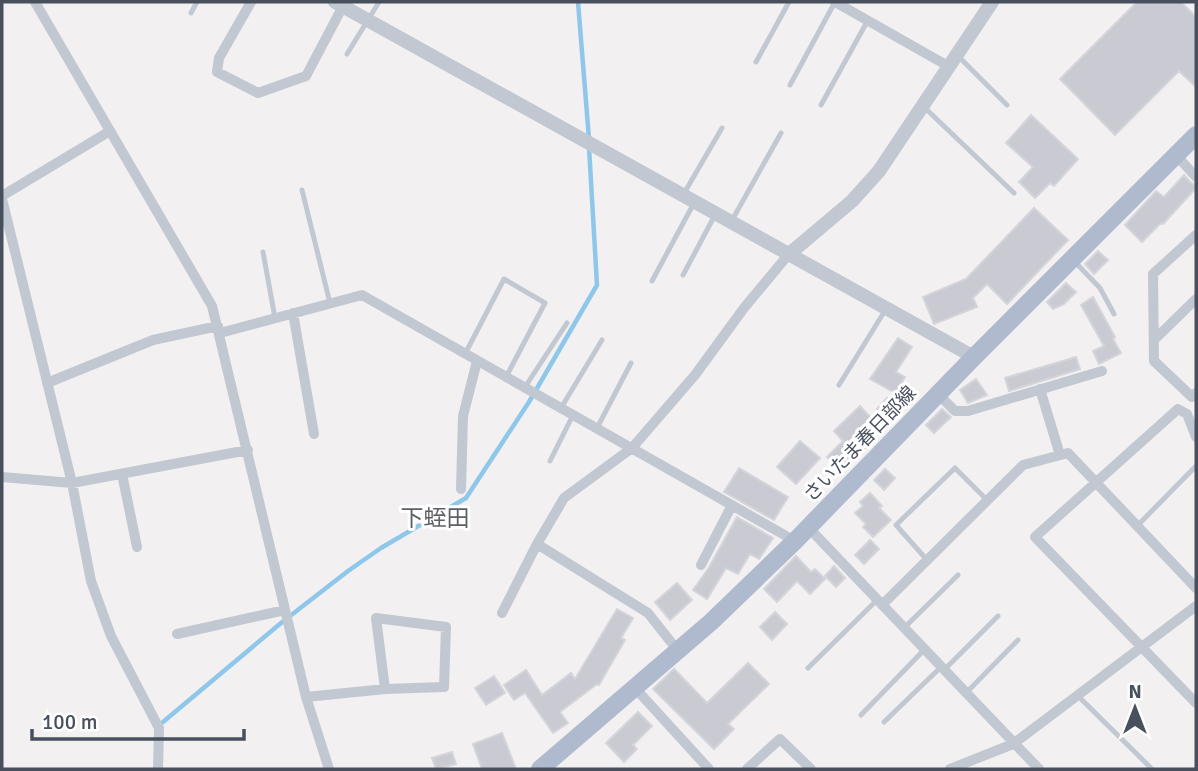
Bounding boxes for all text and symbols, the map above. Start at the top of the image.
street label: さいたま春日部線 [799,381,921,507]
district label: 下蛭田 [401,504,470,533]
north arrow [1100,673,1170,743]
text: N [1128,680,1142,704]
scale bar [32,698,243,742]
text: 100 m [42,709,97,735]

